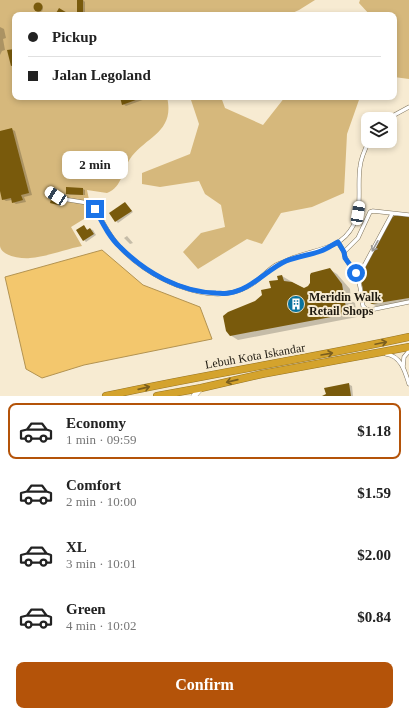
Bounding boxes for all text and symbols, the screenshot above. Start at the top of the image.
text: Pickup [52,29,97,45]
text: Jalan Legoland [52,67,151,83]
map controls [361,112,397,148]
button: layers [361,112,397,148]
callout: 2 min [62,151,128,179]
text: 2 min [79,157,111,172]
car [43,184,69,208]
route end [86,200,104,218]
car [350,200,366,226]
one-way arrow [371,240,378,252]
route start [347,264,365,282]
place label: Meridin Walk Retail Shops [309,290,381,318]
building icon: Meridin Walk Retail Shops [286,294,306,314]
one-way arrow [374,339,387,347]
street label: Lebuh Kota Iskandar [204,340,306,372]
one-way arrow [320,350,333,358]
one-way arrow [226,378,239,386]
one-way arrow [137,383,150,391]
icon: car [18,413,54,449]
text: Economy [66,415,126,431]
text: $1.18 [357,423,391,439]
text: 1 min · 09:59 [66,432,136,447]
icon: car [18,475,54,511]
text: Comfort [66,477,121,493]
text: $1.59 [357,485,391,501]
text: 2 min · 10:00 [66,494,136,509]
icon: car [18,537,54,573]
text: XL [66,539,87,555]
text: $2.00 [357,547,391,563]
text: 3 min · 10:01 [66,556,136,571]
icon: car [18,599,54,635]
text: Green [66,601,106,617]
text: $0.84 [357,609,391,625]
text: 4 min · 10:02 [66,618,136,633]
button: Confirm [16,662,393,708]

